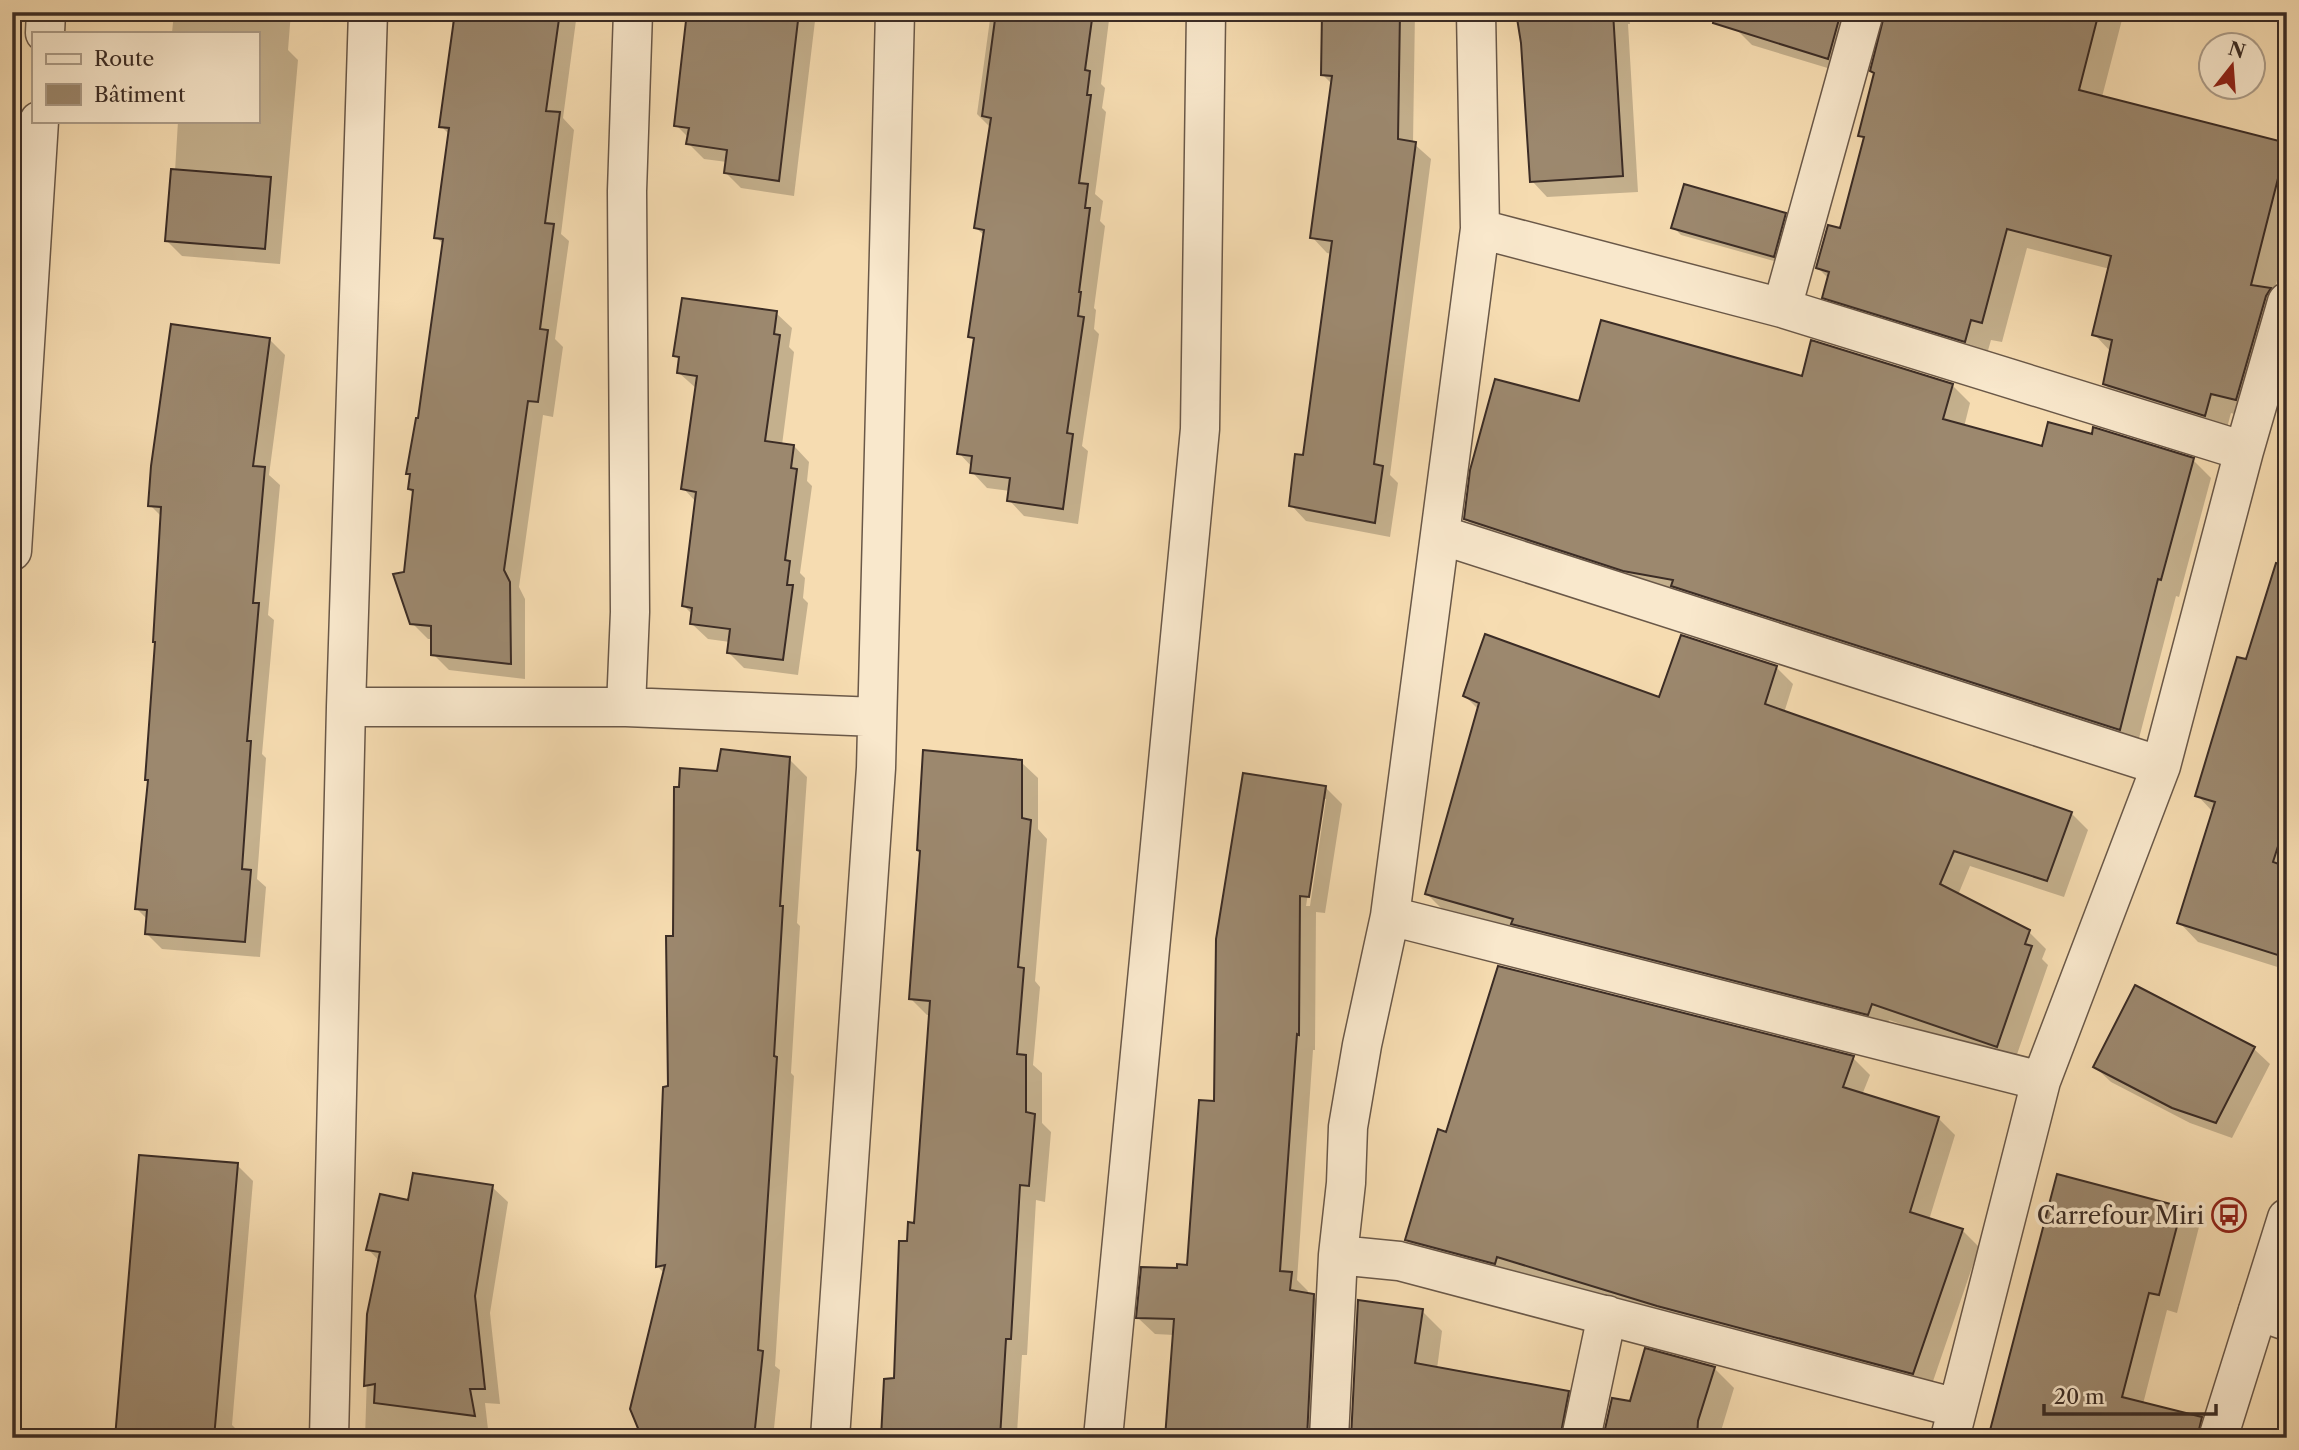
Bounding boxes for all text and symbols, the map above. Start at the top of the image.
legend [32,32,259,122]
north arrow [2198,32,2268,102]
text: N [2226,37,2248,64]
text: Route [94,46,154,71]
text: Bâtiment [94,82,186,107]
bus stop icon: Carrefour Miri [2210,1196,2248,1234]
place label: Carrefour Miri [2037,1201,2204,1230]
scale bar [2044,1373,2215,1417]
text: 20 m [2054,1384,2105,1409]

